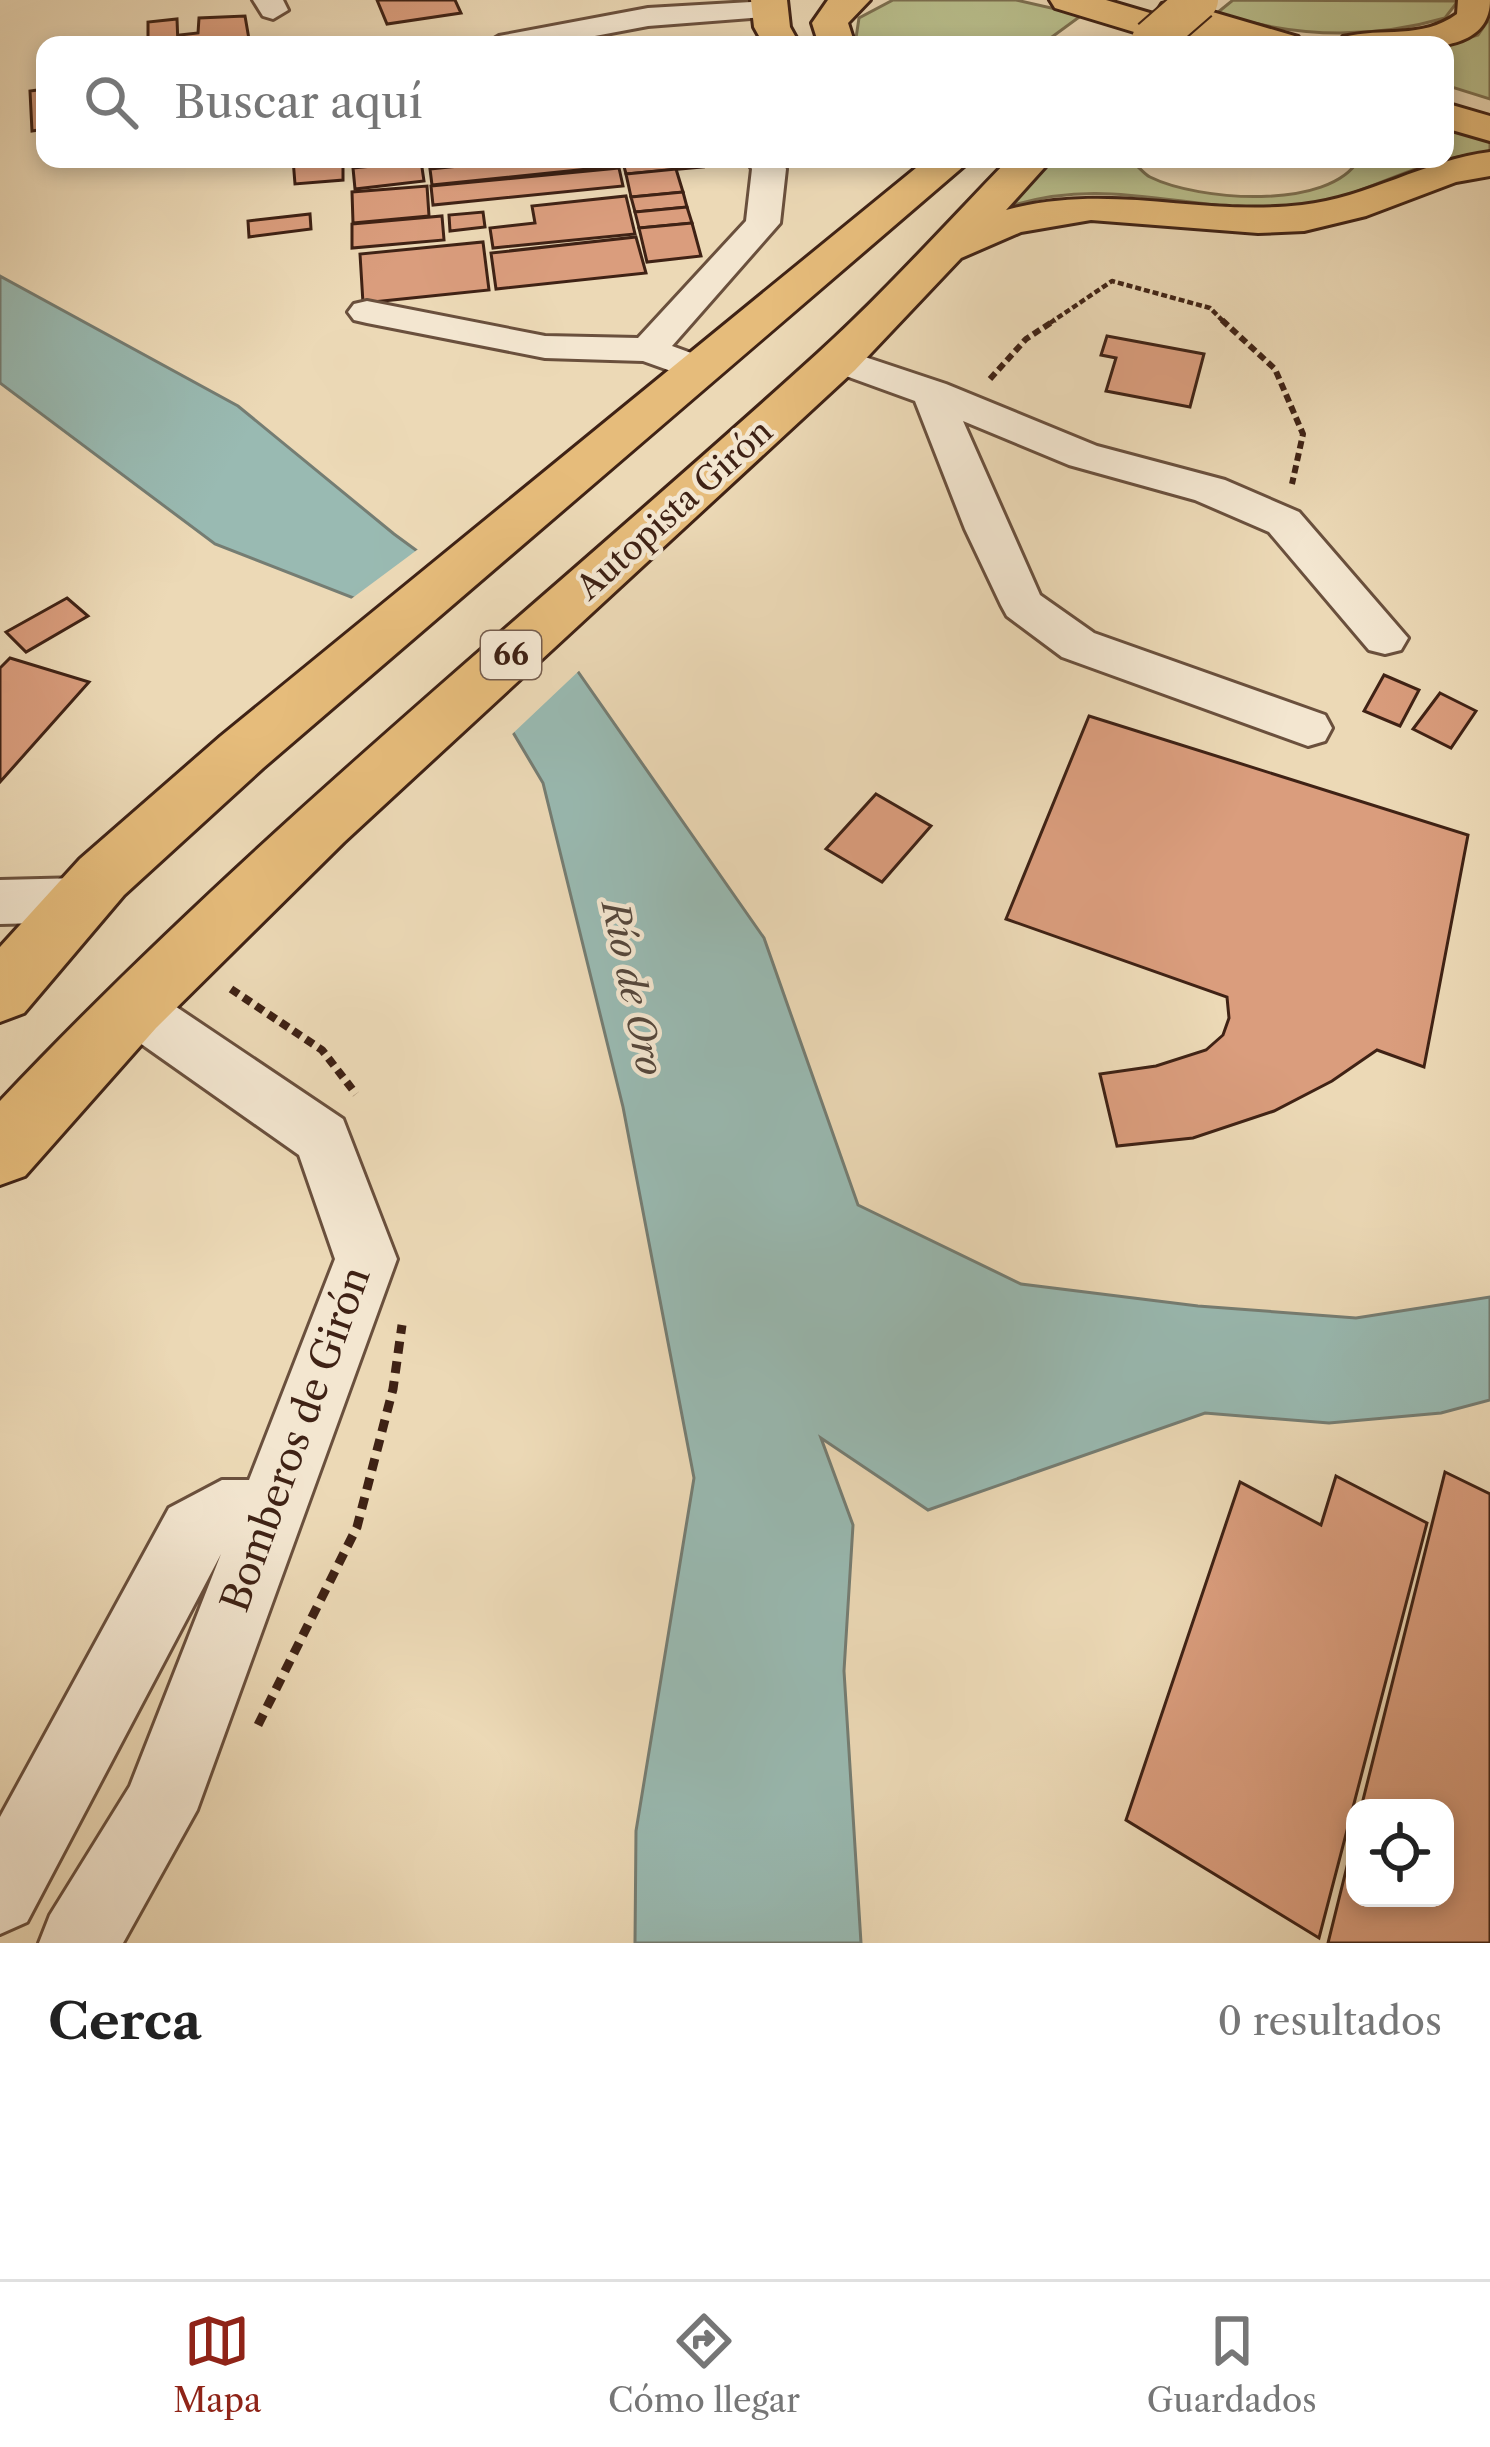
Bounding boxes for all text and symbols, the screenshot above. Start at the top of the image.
search box [36,36,1454,168]
icon: search [78,69,144,135]
text: Buscar aquí [174,74,423,130]
street label: Autopista Girón [567,411,781,609]
road number: 66 [481,631,541,679]
water label: Río de Oro [592,894,673,1079]
street label: Bomberos de Girón [210,1260,380,1618]
map controls [1346,1799,1454,1907]
button: locate [1346,1799,1454,1907]
text: Cerca [48,1990,202,2052]
text: 0 resultados [1218,1997,1442,2045]
tab: Mapa [173,2308,262,2421]
tab: Cómo llegar [608,2308,800,2421]
tab: Guardados [1147,2308,1317,2421]

